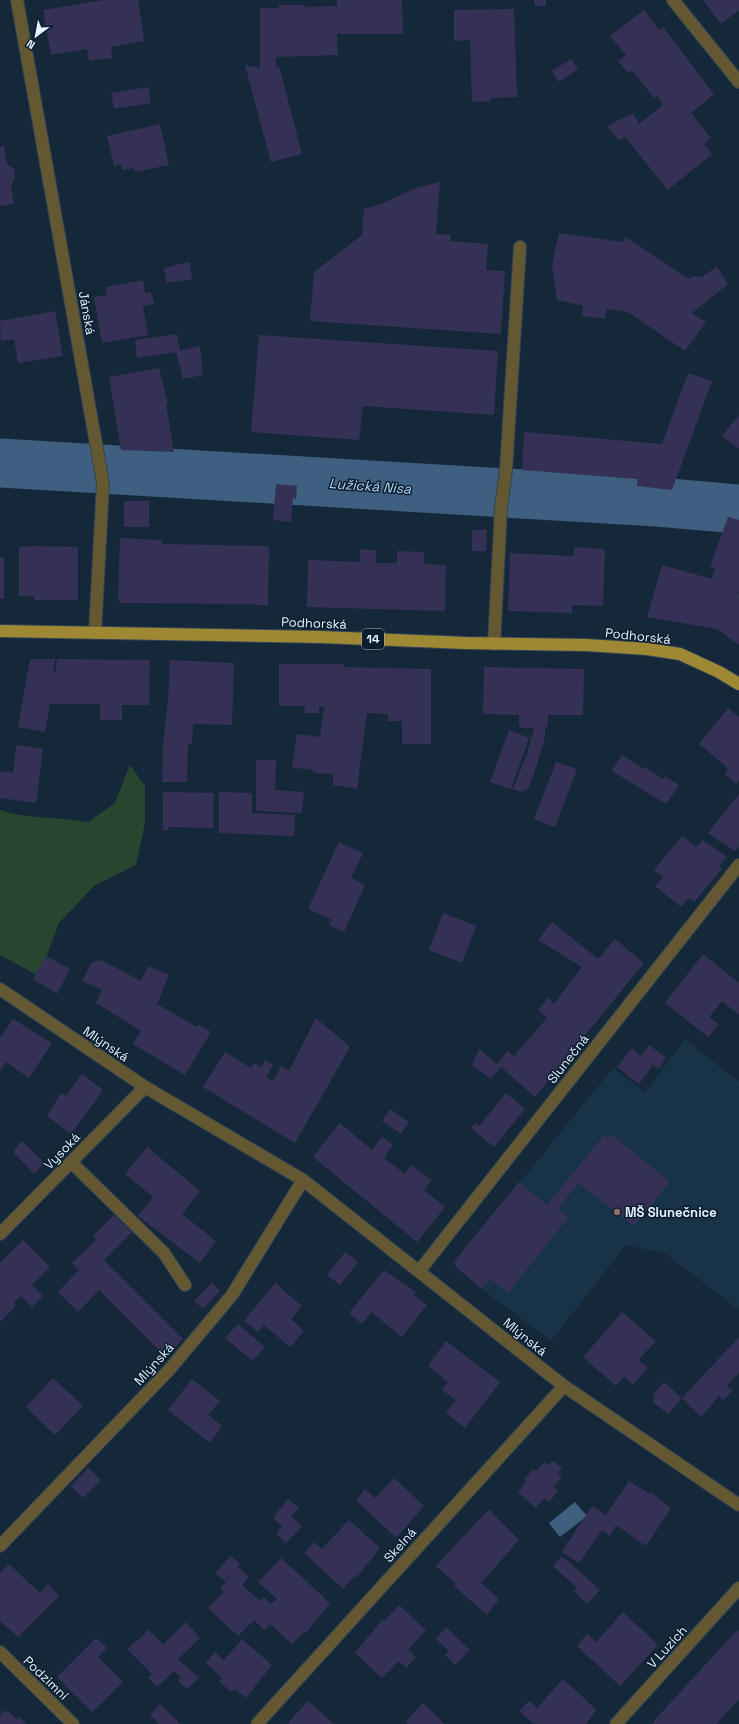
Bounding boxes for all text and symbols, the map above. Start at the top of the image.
north arrow [16,16,56,56]
text: N [24,37,38,52]
street label: Jánská [75,290,99,337]
water label: Lužická Nisa [328,474,413,498]
street label: Podhorská [281,613,348,633]
street label: Podhorská [604,624,672,648]
road number: 14 [362,629,384,649]
street label: Mlýnská [80,1023,133,1066]
street label: Slunečná [543,1031,593,1087]
street label: Vysoká [40,1129,84,1173]
place label: MŠ Slunečnice [625,1204,717,1221]
marker: MŠ Slunečnice [612,1207,622,1217]
street label: Mlýnská [500,1314,551,1360]
street label: Mlýnská [130,1339,178,1389]
street label: Skelná [380,1524,420,1566]
street label: V Luzích [643,1622,691,1672]
street label: Podzimní [20,1652,73,1704]

